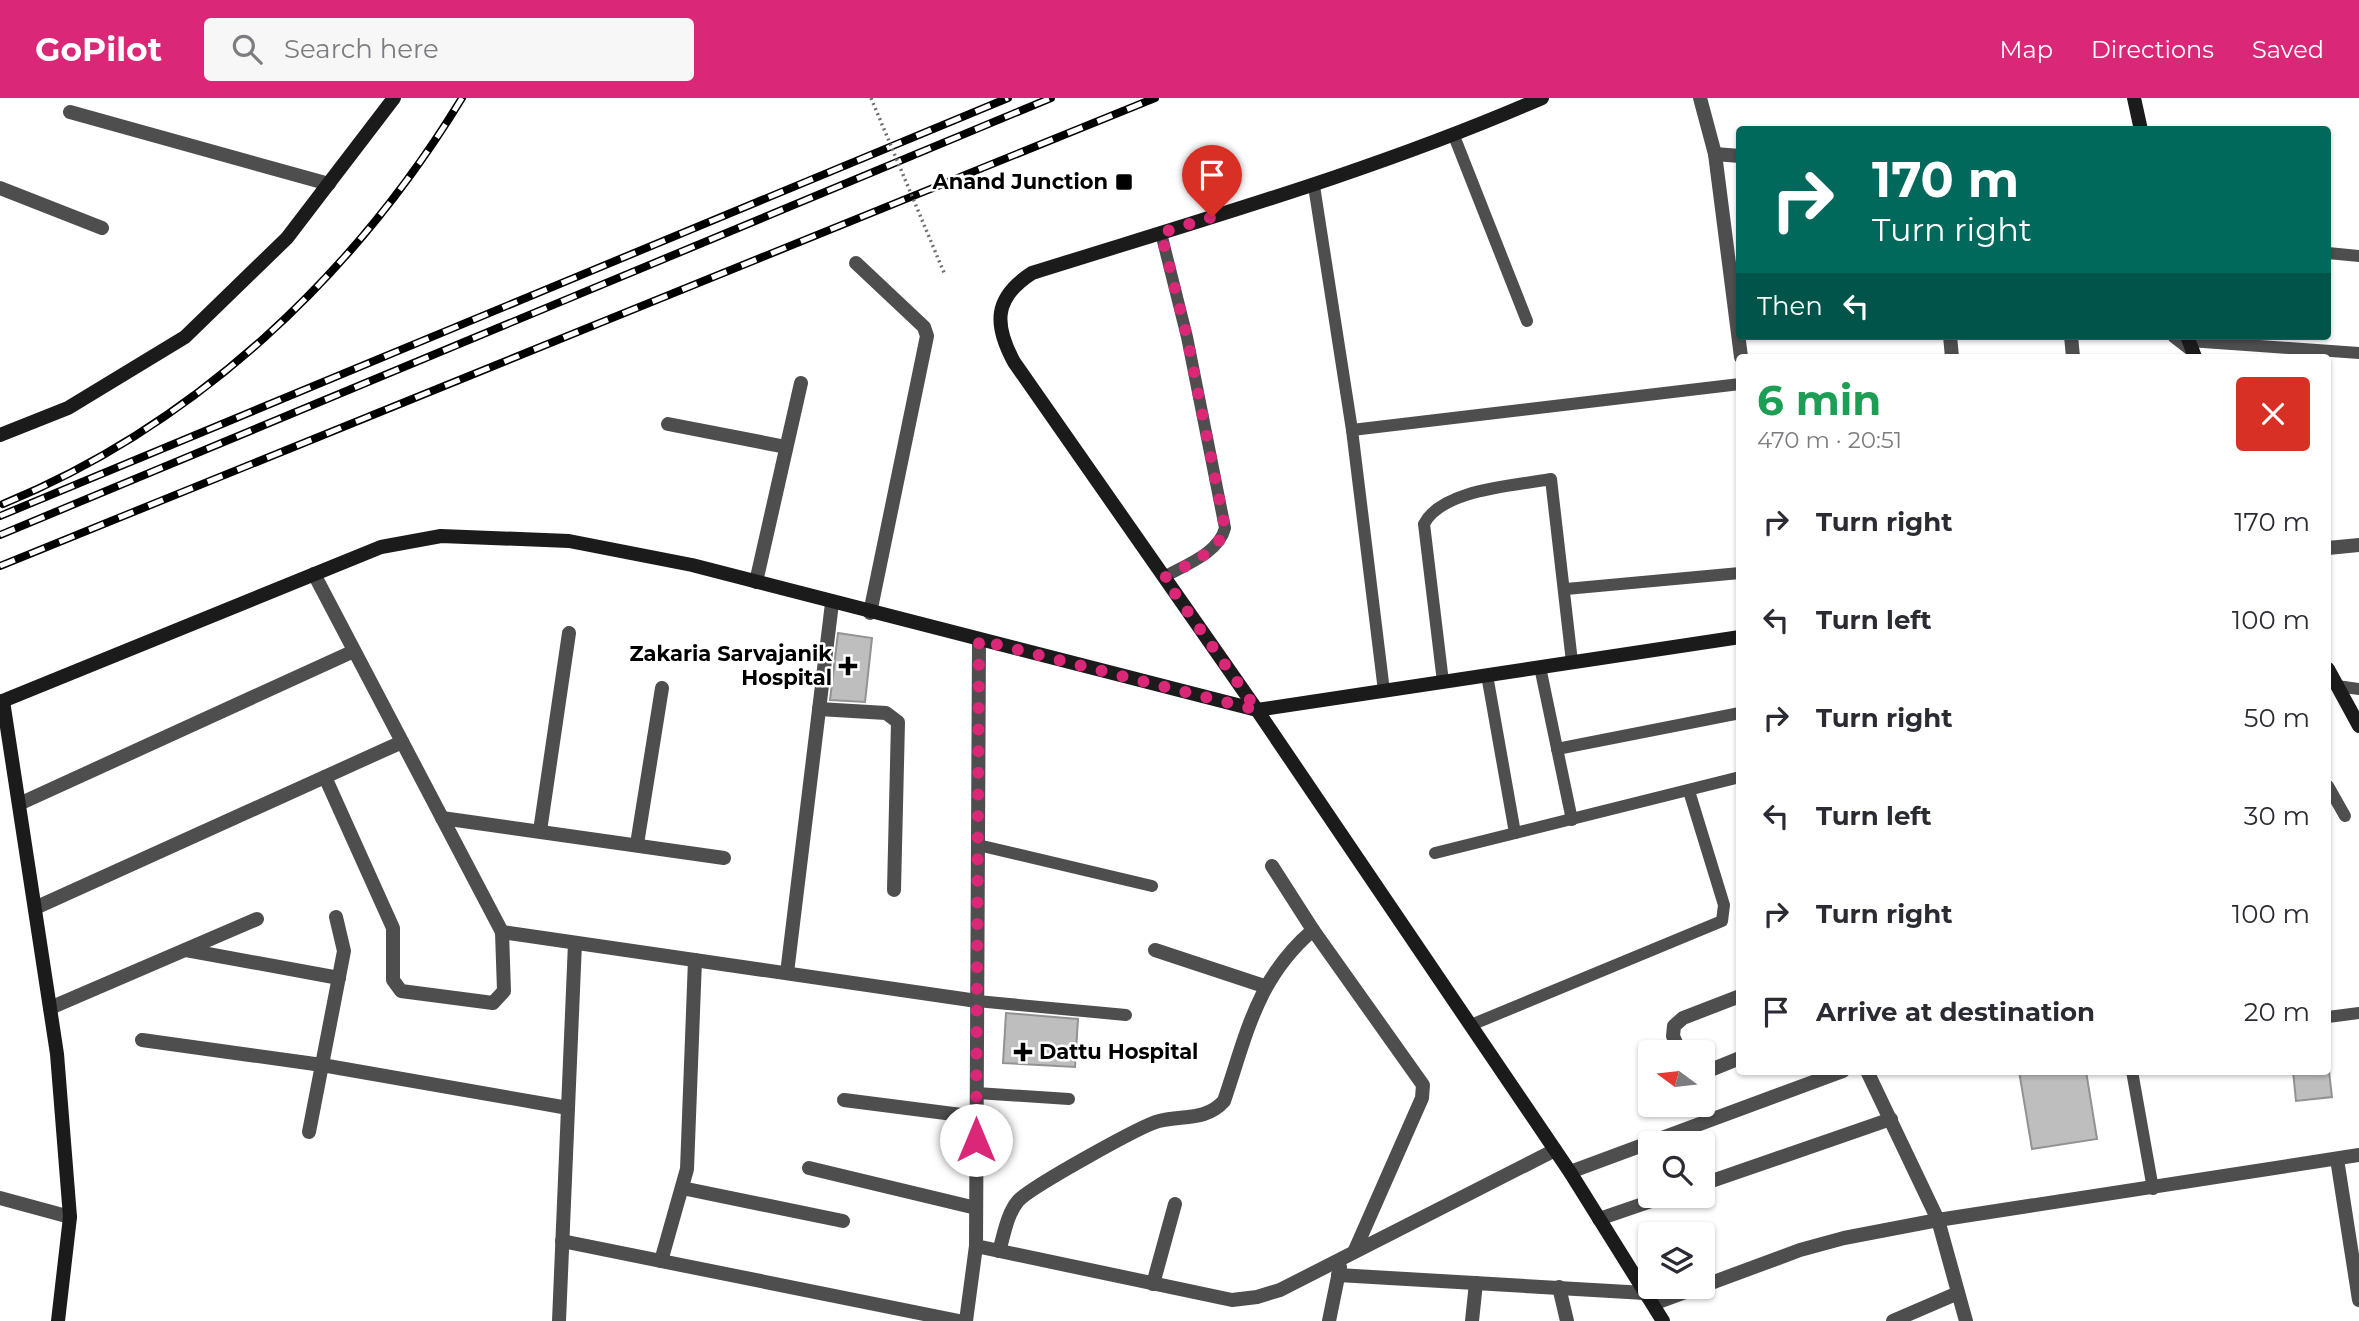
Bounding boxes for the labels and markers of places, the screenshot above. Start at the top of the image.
pin [1182,145,1242,217]
place label: Anand Junction [932,169,1108,194]
marker: Anand Junction [1114,172,1134,192]
place label: Zakaria Sarvajanik Hospital [629,641,832,690]
marker: Zakaria Sarvajanik Hospital [838,656,858,676]
place label: Dattu Hospital [1039,1039,1198,1064]
marker: Dattu Hospital [1013,1042,1033,1062]

